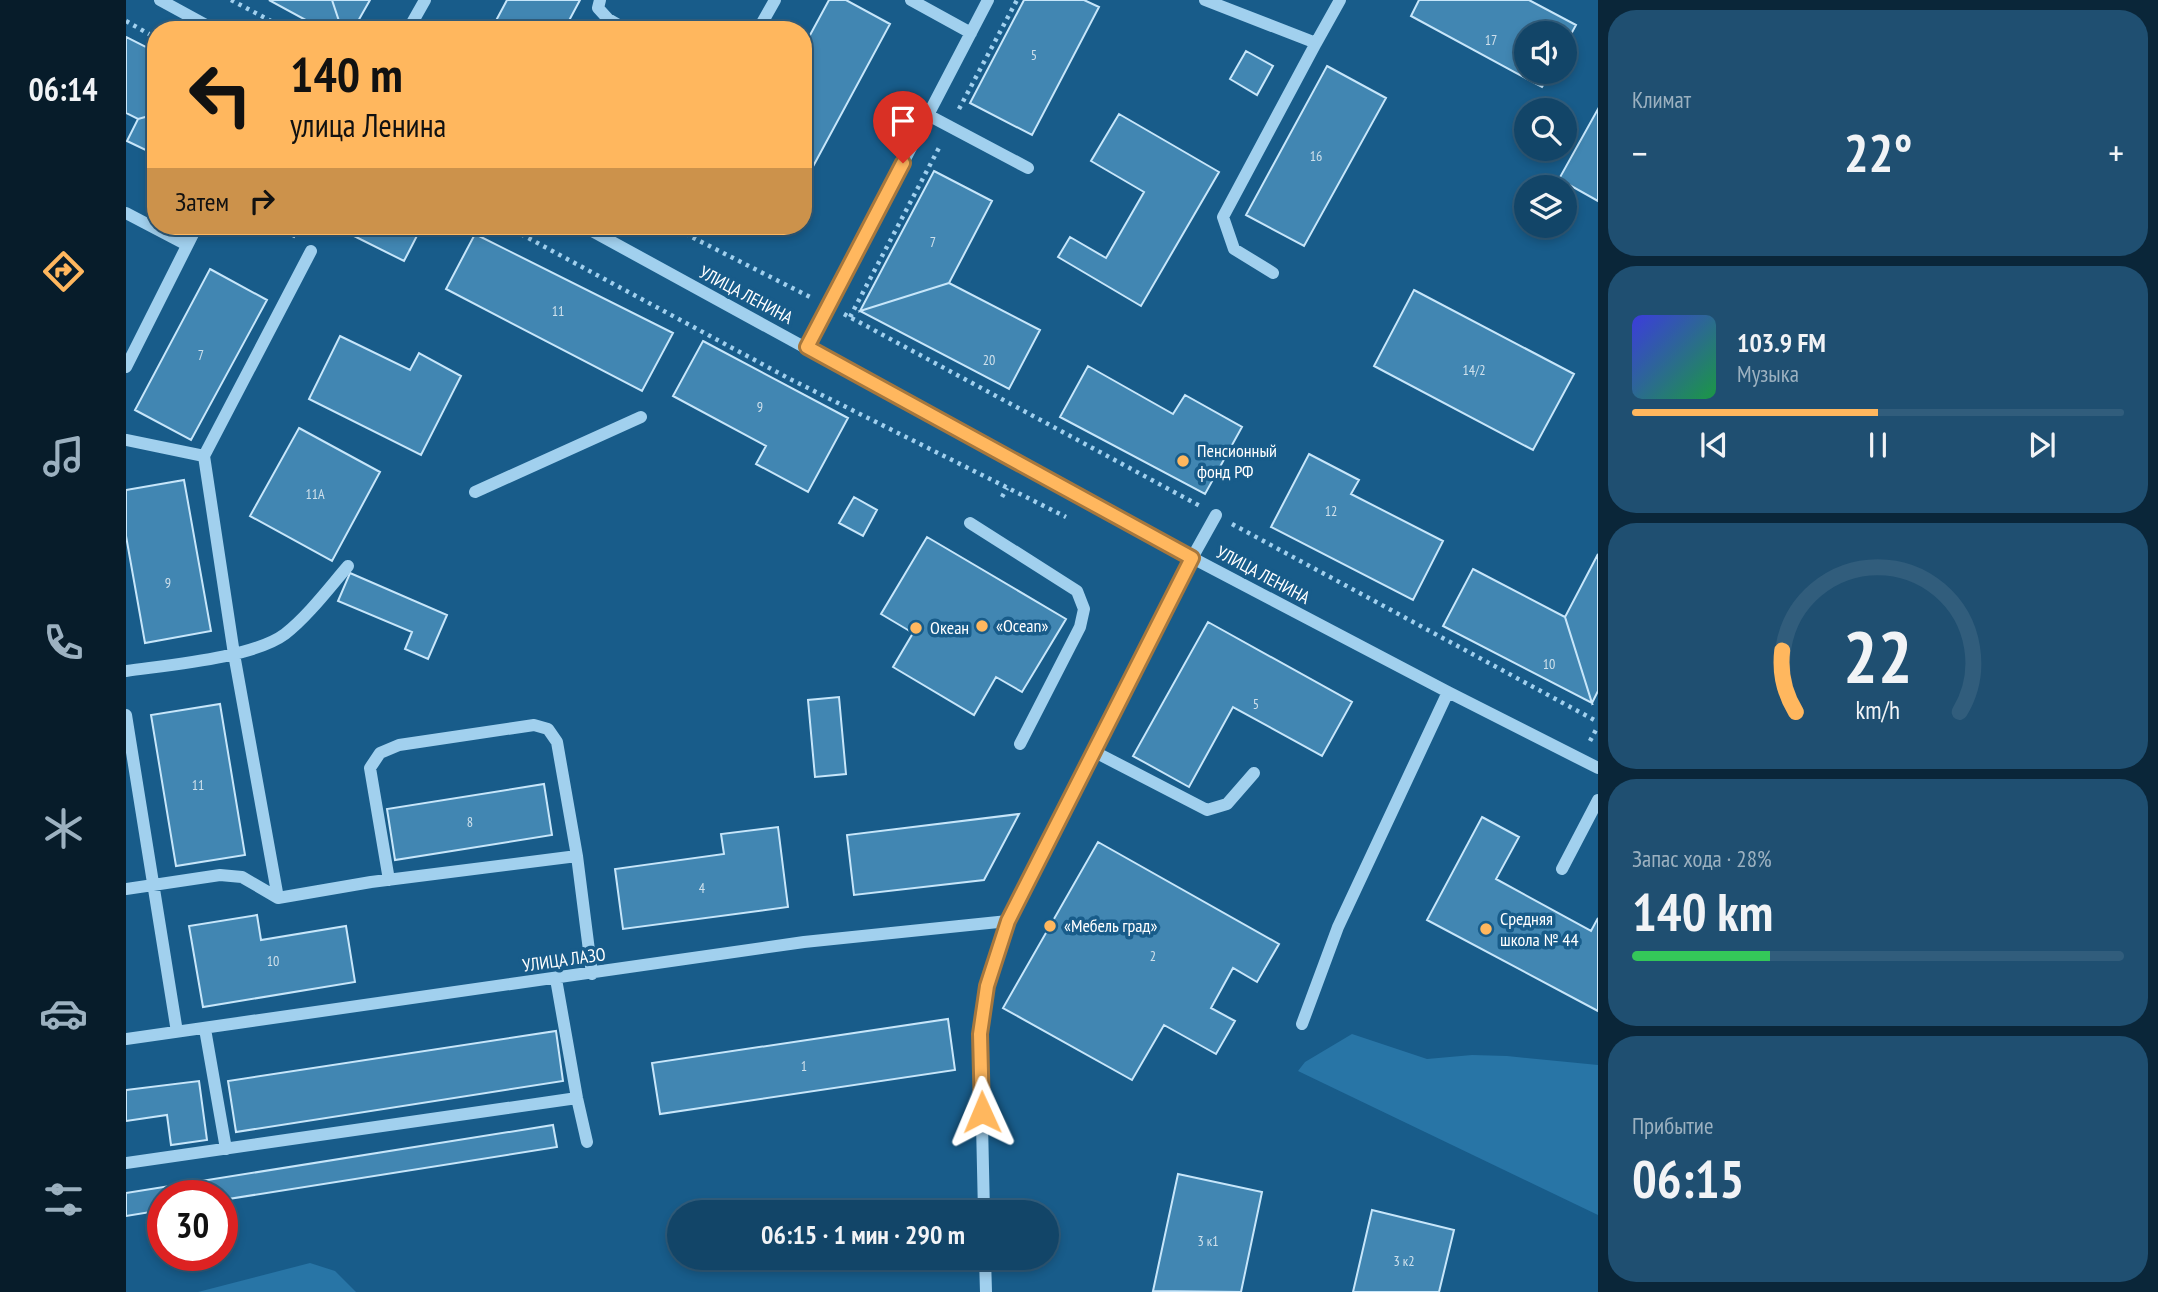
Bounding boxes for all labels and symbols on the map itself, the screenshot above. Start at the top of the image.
house number: 17 [1485,31,1497,49]
house number: 5 [1031,46,1037,64]
pin [873,91,933,163]
house number: 16 [1310,147,1322,165]
house number: 7 [930,233,936,251]
street label: УЛИЦА ЛЕНИНА [695,260,797,329]
house number: 11 [552,302,564,320]
house number: 7 [198,346,204,364]
house number: 20 [983,351,995,369]
house number: 14/2 [1462,361,1486,379]
house number: 9 [757,398,763,416]
place label: Пенсионный фонд РФ [1197,439,1277,483]
marker: Пенсионный фонд РФ [1175,453,1191,469]
house number: 11А [305,485,325,503]
house number: 12 [1325,502,1337,520]
street label: УЛИЦА ЛЕНИНА [1212,540,1314,609]
house number: 9 [165,574,171,592]
place label: «Оcean» [996,614,1048,637]
place label: Океан [930,616,969,639]
marker: «Оcean» [974,618,990,634]
marker: Океан [908,620,924,636]
house number: 10 [1543,655,1555,673]
house number: 5 [1253,695,1259,713]
house number: 11 [192,776,204,794]
house number: 8 [467,813,473,831]
house number: 4 [699,879,706,897]
place label: Средняя школа № 44 [1500,907,1579,951]
place label: «Мебель град» [1064,914,1157,937]
marker: «Мебель град» [1042,918,1058,934]
marker: Средняя школа № 44 [1478,921,1494,937]
street label: УЛИЦА ЛАЗО [521,942,607,977]
house number: 2 [1150,947,1156,965]
house number: 10 [267,952,279,970]
house number: 1 [801,1057,807,1075]
position arrow [945,1075,1019,1149]
speed limit sign: 30 [147,1180,238,1271]
house number: 3 к1 [1198,1232,1219,1250]
house number: 3 к2 [1394,1252,1415,1270]

